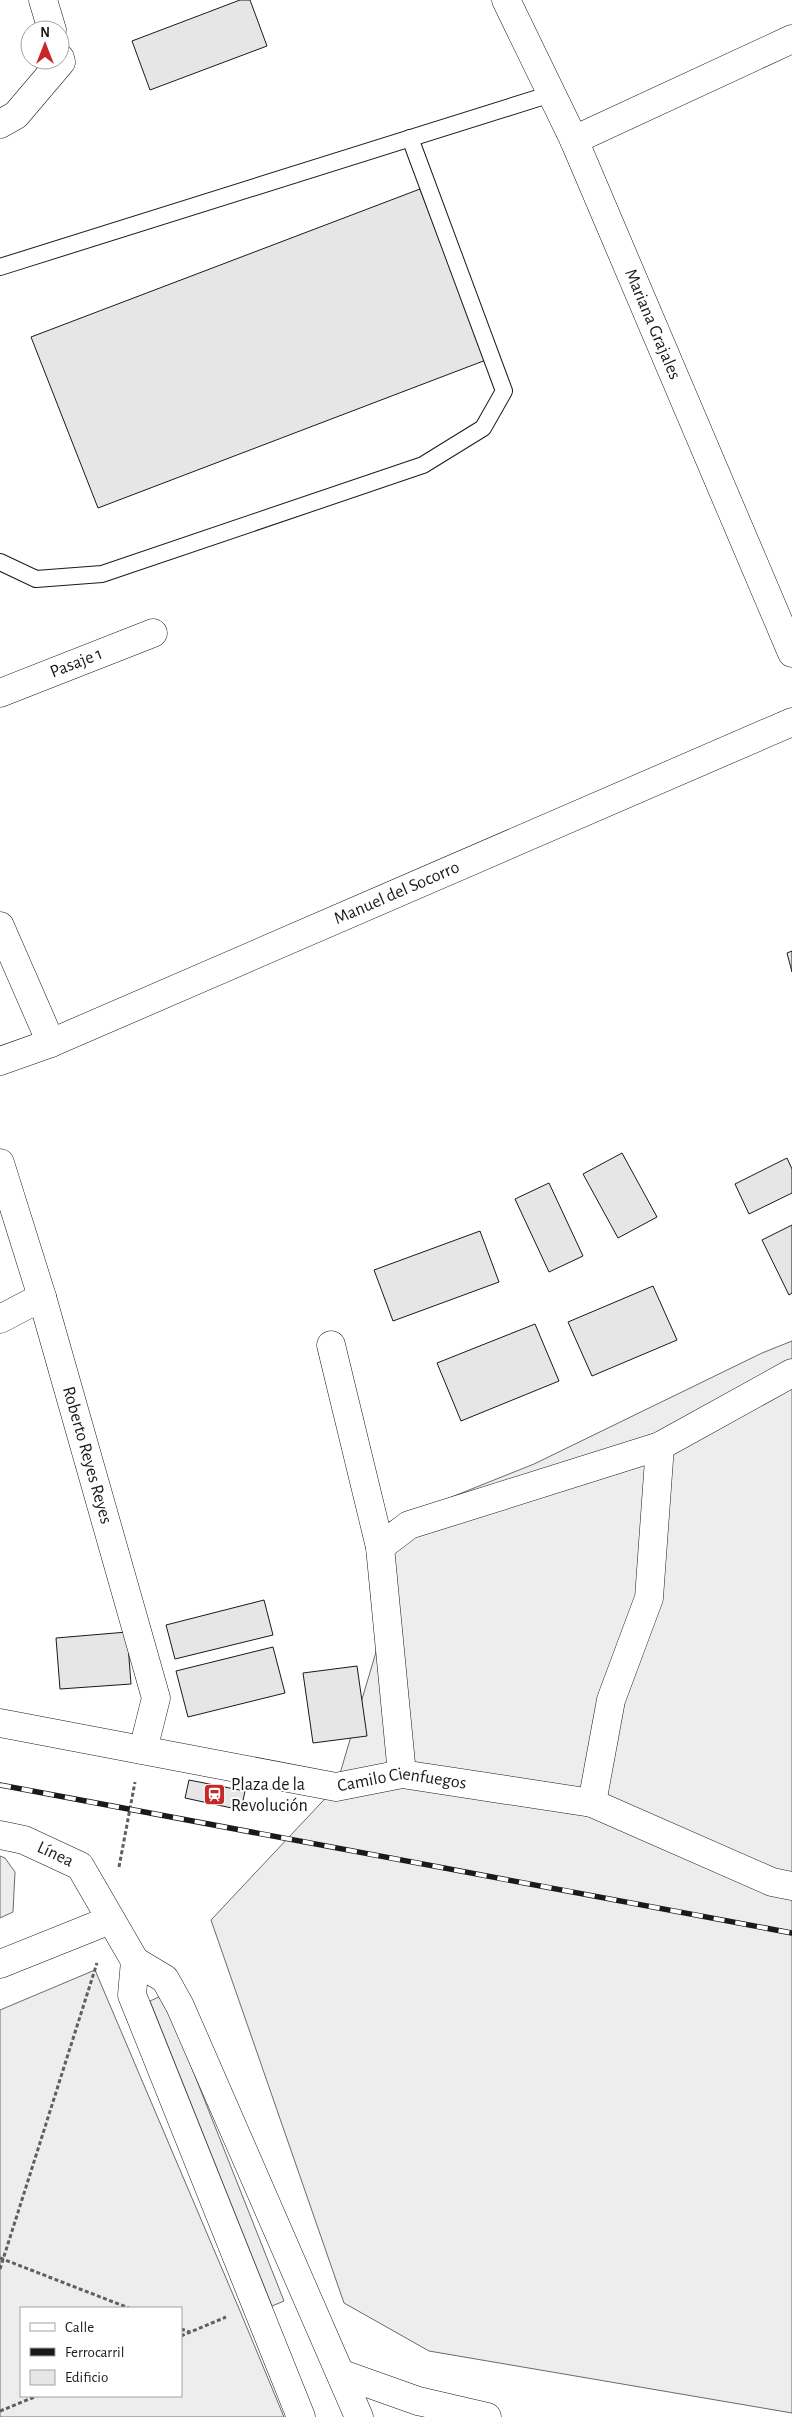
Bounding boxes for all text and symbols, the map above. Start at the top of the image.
north arrow [20,20,70,70]
text: N [40,26,50,40]
street label: Mariana Grajales [621,267,684,382]
street label: Pasaje 1 [48,645,105,681]
street label: Manuel del Socorro [332,858,462,928]
street label: Roberto Reyes Reyes [59,1385,115,1526]
street label: Camilo Cienfuegos [336,1765,468,1796]
place label: Plaza de la Revolución [231,1776,308,1815]
station icon: Plaza de la Revolución [203,1783,227,1807]
street label: Línea [34,1838,76,1871]
legend [20,2307,182,2397]
text: Calle [65,2320,94,2335]
text: Ferrocarril [65,2345,124,2360]
text: Edificio [65,2370,108,2385]

